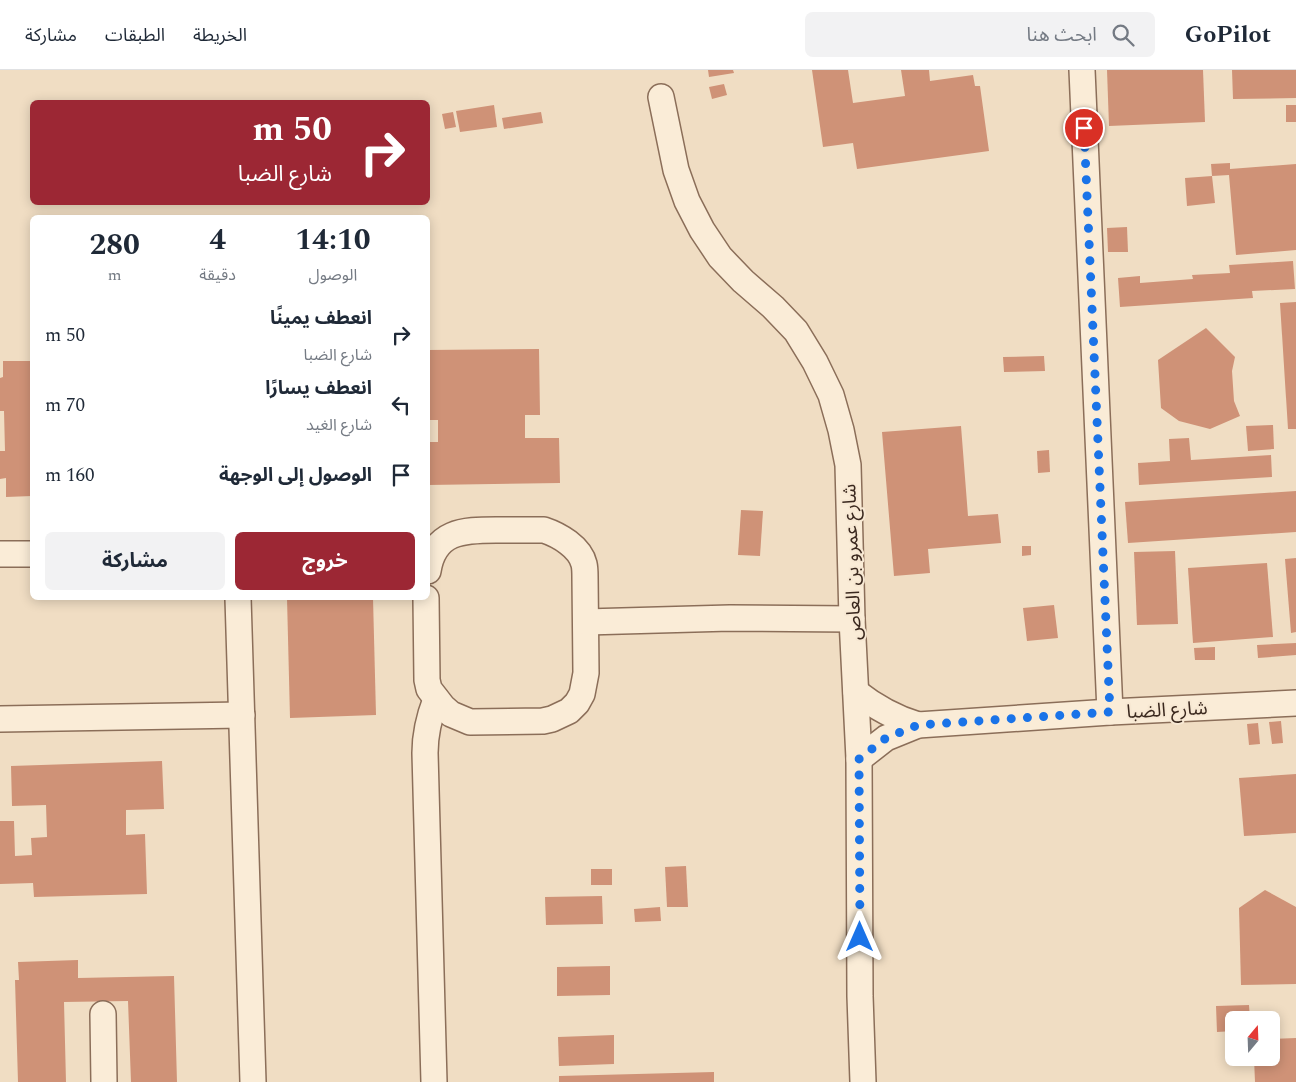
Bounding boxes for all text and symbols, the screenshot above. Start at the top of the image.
search box [805,12,1155,57]
text: GoPilot [1185,17,1271,53]
text: ابحث هنا [1027,21,1097,50]
icon: search [1109,21,1137,49]
text: مشاركة [25,22,77,49]
text: الطبقات [105,22,165,49]
text: الخريطة [193,22,247,49]
text: 50 m [252,103,332,156]
pin [1063,107,1105,149]
icon: arrive [1070,114,1098,142]
icon: right [350,120,415,185]
text: شارع الضبا [238,158,332,191]
text: 4 [209,217,226,263]
text: 14:10 [295,217,371,263]
text: 280 [89,222,140,268]
text: m [108,263,122,287]
text: دقيقة [199,263,236,287]
text: الوصول [309,263,357,287]
text: انعطف يمينًا [270,304,372,333]
text: 50 m [45,321,85,350]
icon: right [387,321,415,349]
text: شارع الضبا [304,343,372,367]
text: انعطف يسارًا [265,374,372,403]
text: 70 m [45,391,85,420]
icon: left [387,391,415,419]
text: شارع الغيد [306,413,372,437]
text: 160 m [45,461,95,490]
text: الوصول إلى الوجهة [219,461,372,490]
icon: arrive [387,461,415,489]
street label: شارع عمرو بن العاص [835,483,870,641]
button: مشاركة [45,532,225,590]
button: خروج [235,532,415,590]
street label: شارع الضبا [1126,694,1208,727]
position arrow [833,910,885,962]
north arrow [1225,1011,1280,1066]
map controls [1225,1011,1280,1066]

